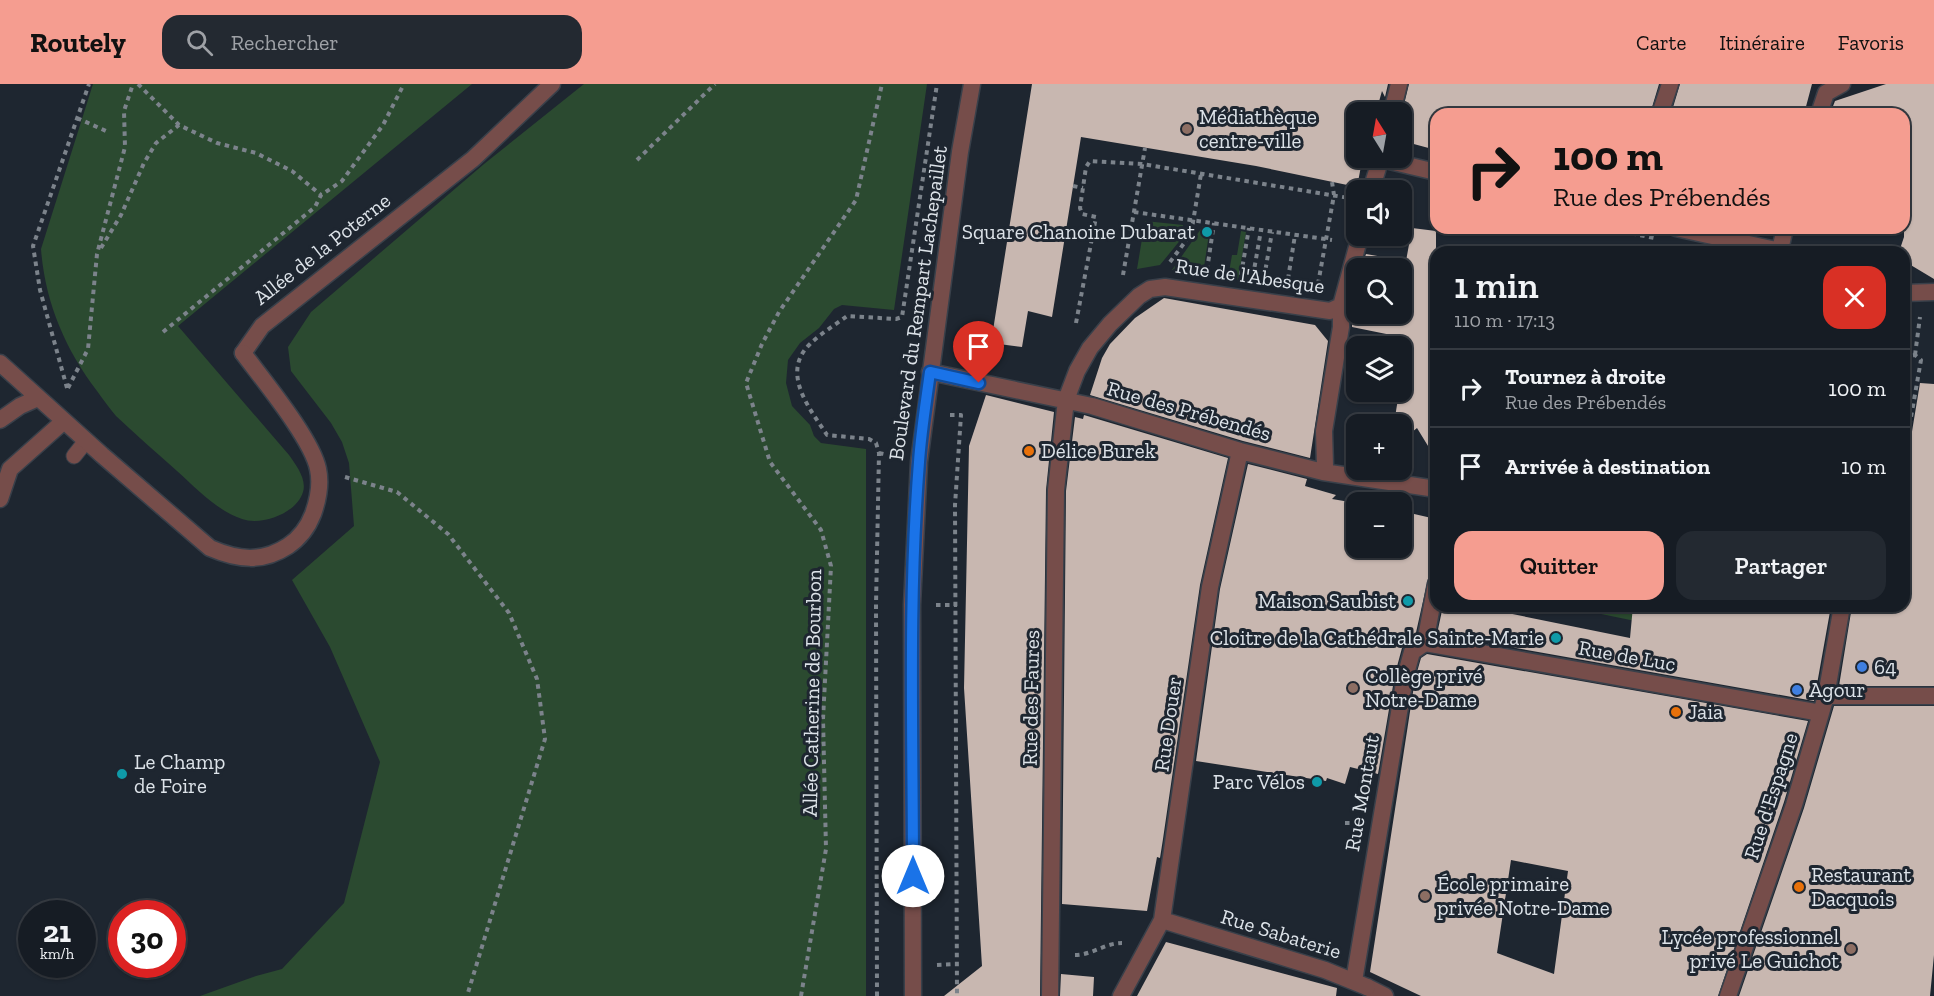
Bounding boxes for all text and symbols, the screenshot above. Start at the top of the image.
search box [162,15,582,69]
text: Routely [30,26,126,59]
icon: search [183,26,216,59]
text: Rechercher [231,29,339,56]
text: Carte [1636,30,1686,55]
text: Itinéraire [1719,30,1805,55]
text: Favoris [1838,30,1904,55]
north arrow [1346,102,1412,168]
map controls [1346,102,1412,558]
place label: Médiathèque centre-ville [1199,104,1317,153]
marker: Médiathèque centre-ville [1180,122,1194,136]
text: 100 m [1553,130,1663,181]
icon: right [1454,132,1532,210]
street label: Boulevard du Rempart Lachepaillet [883,144,952,462]
button: sound [1346,180,1412,246]
text: Rue des Prébendés [1553,181,1771,213]
street label: Allée de la Poterne [248,187,395,310]
place label: Square Chanoine Dubarat [962,219,1195,244]
marker: Square Chanoine Dubarat [1200,225,1214,239]
street label: Rue de l'Abesque [1174,253,1326,298]
button: search [1346,258,1412,324]
text: 1 min [1454,264,1539,307]
button: close [1823,266,1886,329]
text: 110 m · 17:13 [1454,308,1555,332]
pin [953,321,1004,383]
icon: arrive [962,330,995,363]
button: layers [1346,336,1412,402]
text: Tournez à droite [1505,363,1666,390]
icon: right [1454,372,1487,405]
street label: Rue des Prébendés [1104,375,1274,446]
text: 100 m [1828,375,1886,402]
text: Rue des Prébendés [1505,390,1666,414]
button: + [1346,414,1412,480]
place label: Délice Burek [1041,438,1156,463]
marker: Délice Burek [1022,444,1036,458]
icon: arrive [1454,450,1487,483]
text: Arrivée à destination [1505,453,1710,480]
text: 10 m [1841,453,1886,480]
button: − [1346,492,1412,558]
button: Quitter [1454,531,1664,600]
button: Partager [1676,531,1886,600]
street label: Allée Catherine de Bourbon [797,569,826,817]
place label: Maison Saubist [1258,588,1396,613]
marker: Maison Saubist [1401,594,1415,608]
place label: Cloitre de la Cathédrale Sainte-Marie [1210,625,1544,650]
street label: Rue des Faures [1017,630,1044,766]
marker: Cloitre de la Cathédrale Sainte-Marie [1549,631,1563,645]
street label: Rue de Luc [1577,635,1678,676]
place label: 64 [1874,654,1896,679]
marker: 64 [1855,660,1869,674]
place label: Collège privé Notre-Dame [1365,663,1483,712]
street label: Rue Douer [1148,675,1187,773]
place label: Agour [1809,677,1865,702]
marker: Collège privé Notre-Dame [1346,681,1360,695]
marker: Agour [1790,683,1804,697]
place label: Jaia [1688,699,1723,724]
marker: Jaia [1669,705,1683,719]
street label: Rue d'Espagne [1738,729,1803,862]
street label: Rue Montaut [1339,733,1384,853]
place label: Le Champ de Foire [134,749,225,798]
marker: Le Champ de Foire [115,767,129,781]
place label: Parc Vélos [1213,769,1305,794]
marker: Parc Vélos [1310,775,1324,789]
position arrow [881,844,945,908]
place label: Restaurant Dacquois [1811,862,1911,911]
place label: École primaire privée Notre-Dame [1437,871,1610,920]
marker: Restaurant Dacquois [1792,880,1806,894]
marker: École primaire privée Notre-Dame [1418,889,1432,903]
speed limit sign: 30 [108,900,186,978]
street label: Rue Sabaterie [1218,903,1344,964]
text: 21 [43,914,71,950]
place label: Lycée professionnel privé Le Guichot [1662,924,1839,973]
marker: Lycée professionnel privé Le Guichot [1844,942,1858,956]
text: km/h [40,945,74,963]

